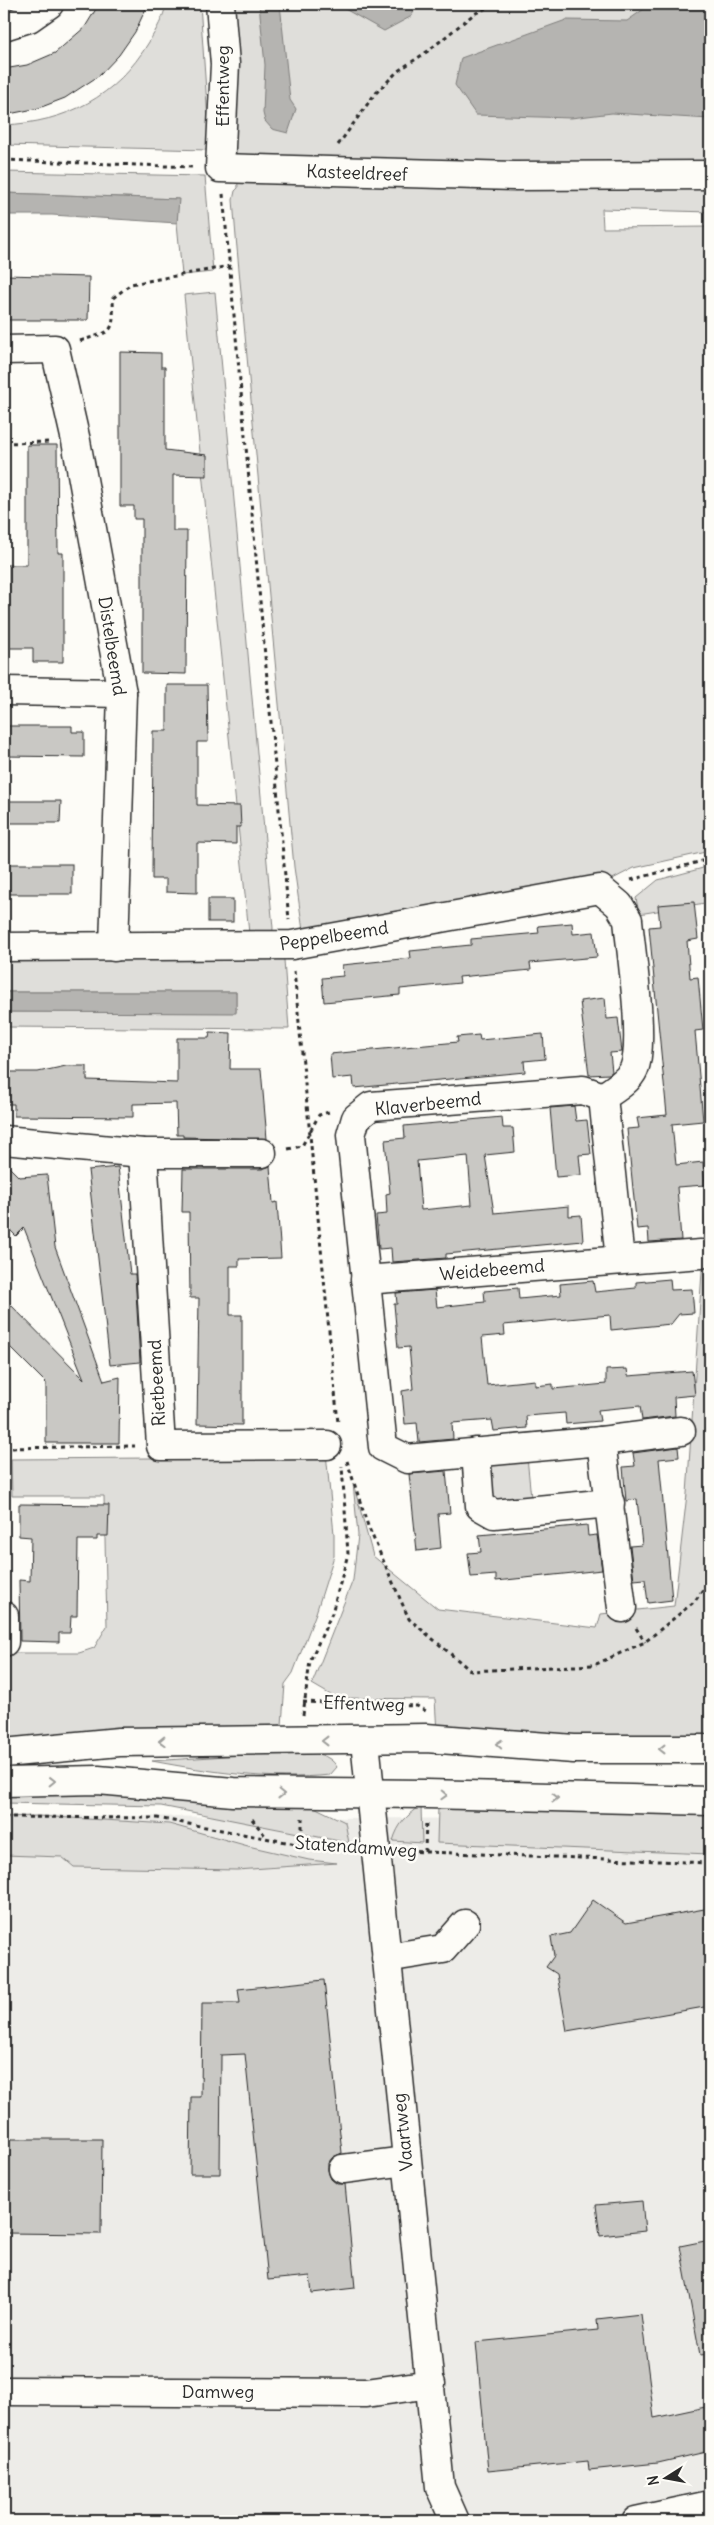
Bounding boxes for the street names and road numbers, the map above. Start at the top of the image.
street label: Effentweg [211,45,234,127]
street label: Kasteeldreef [306,159,409,186]
street label: Distelbeemd [93,595,132,698]
street label: Peppelbeemd [278,915,390,955]
street label: Klaverbeemd [374,1086,483,1121]
street label: Weidebeemd [438,1253,546,1286]
street label: Rietbeemd [143,1339,170,1427]
street label: Effentweg [323,1691,405,1716]
street label: Statendamweg [294,1831,418,1862]
street label: Vaartweg [387,2092,418,2172]
street label: Damweg [182,2380,254,2403]

